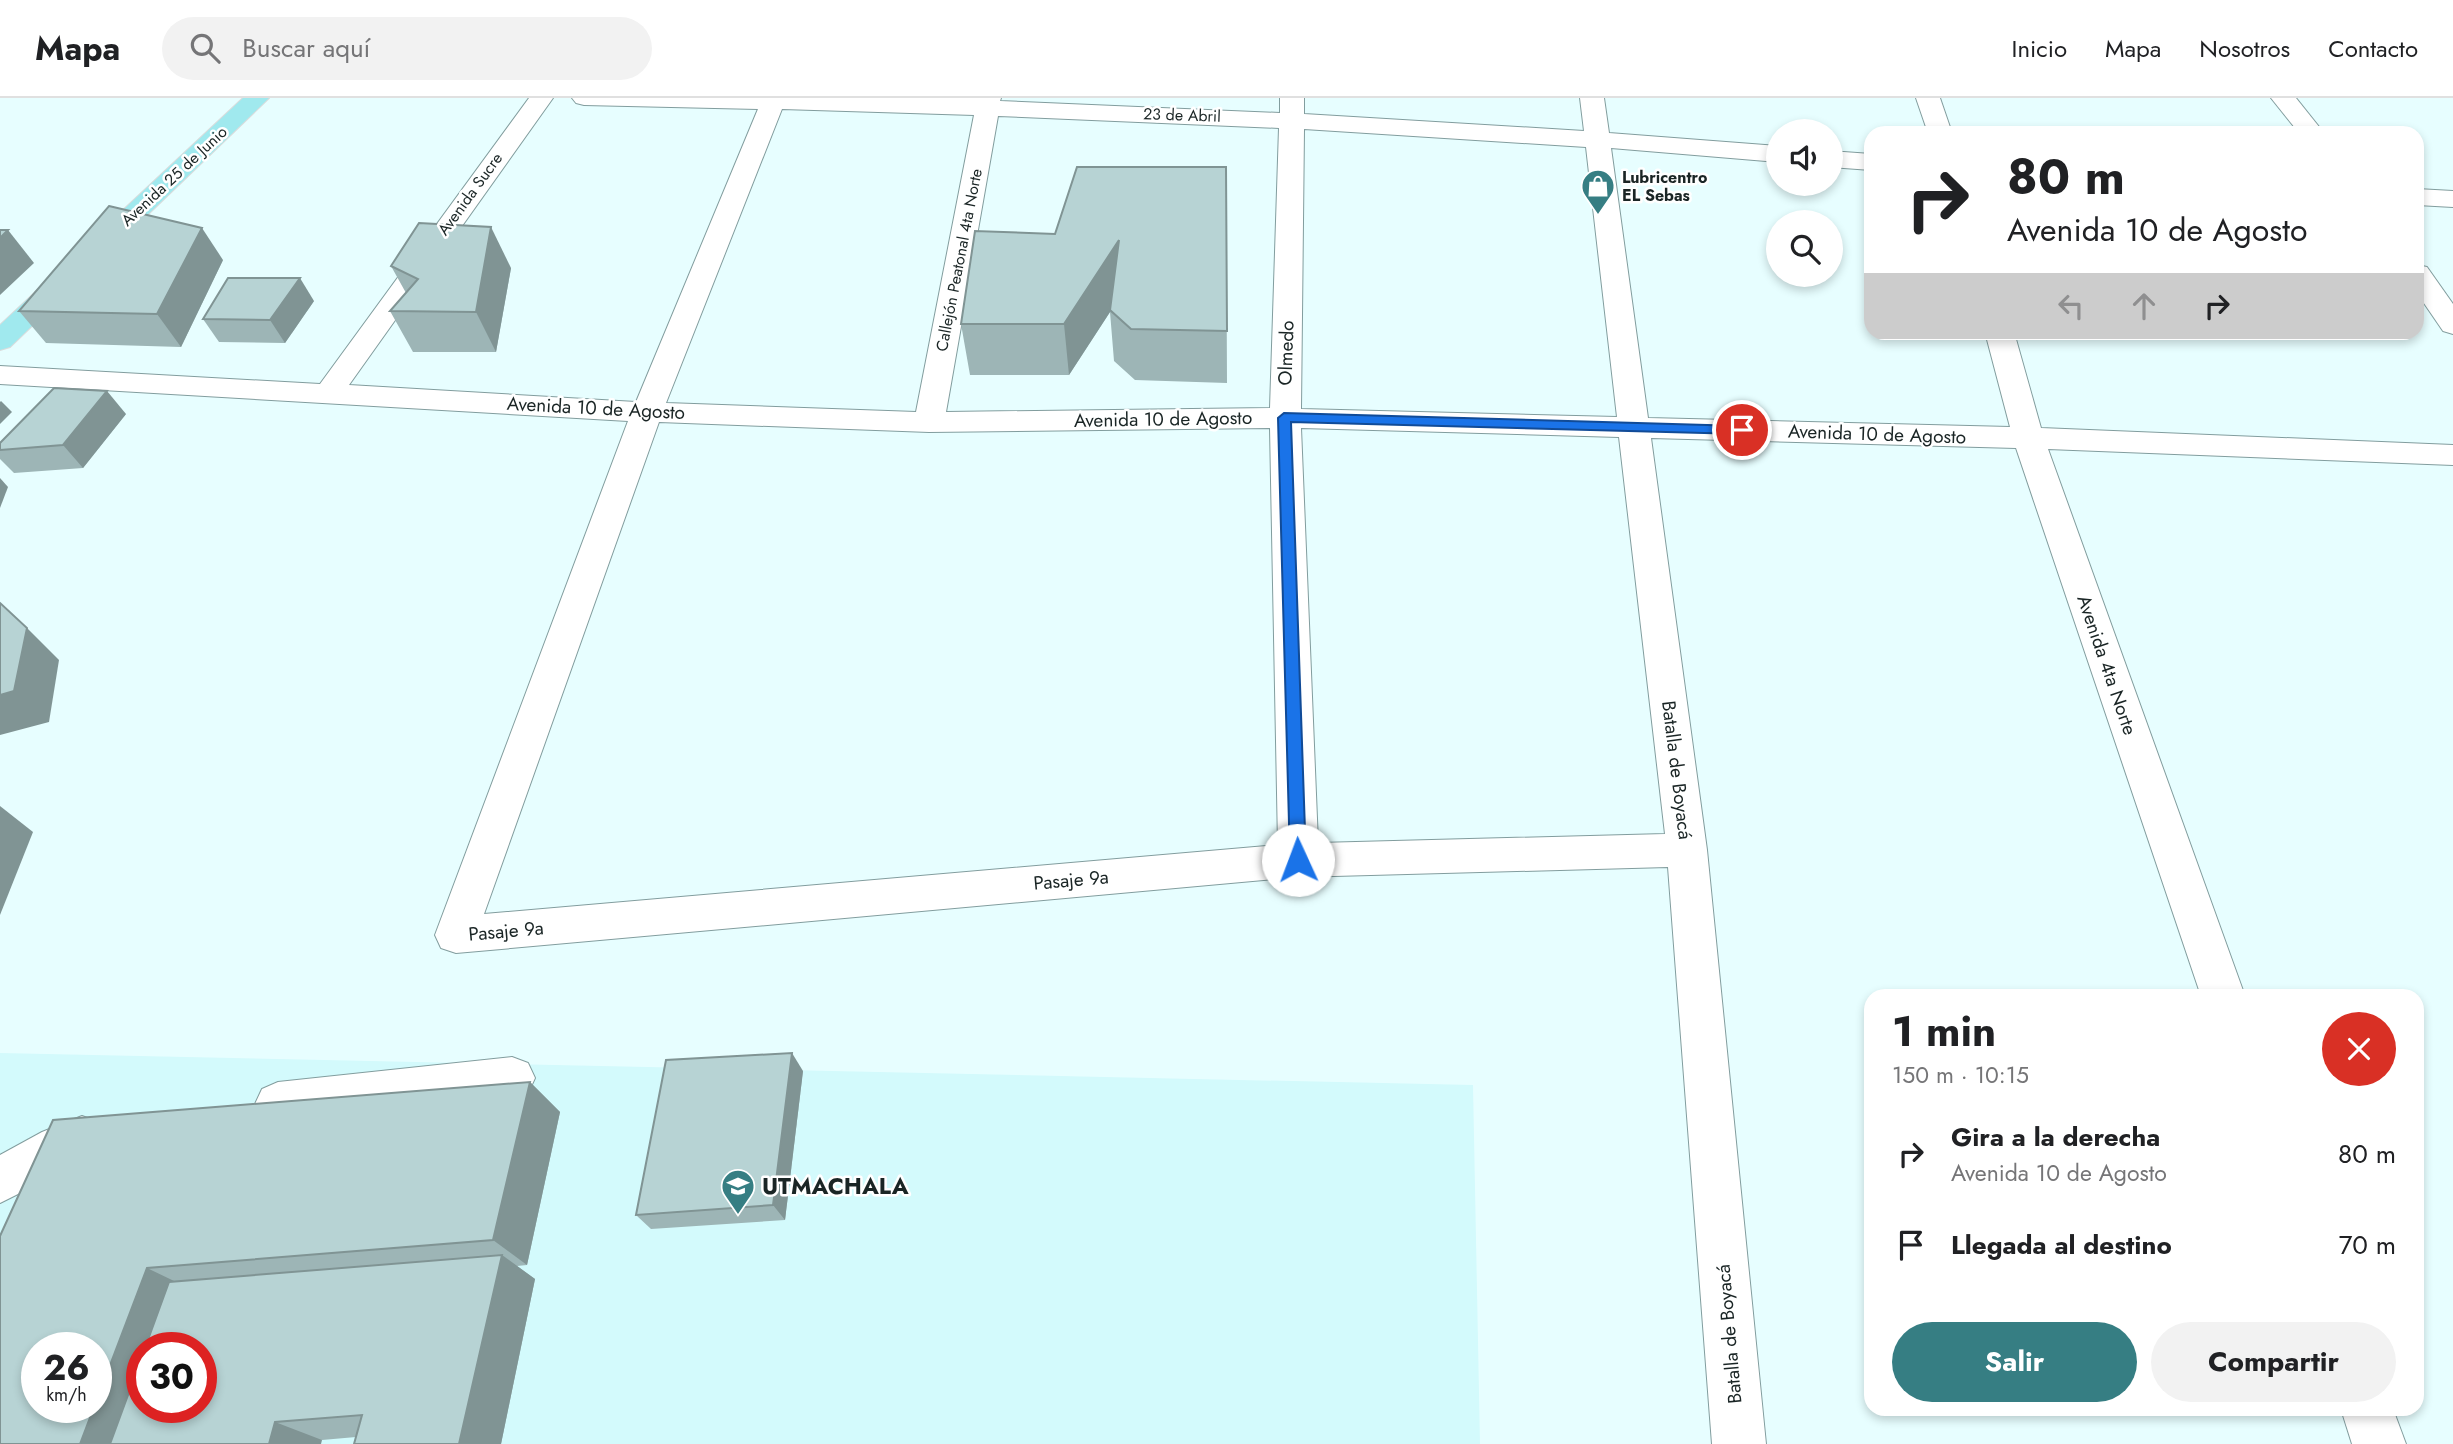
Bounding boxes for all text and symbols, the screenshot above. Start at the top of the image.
search box [162,17,652,80]
text: Mapa [35,25,120,72]
icon: search [186,29,224,67]
text: Buscar aquí [242,29,370,67]
text: Inicio [2012,31,2067,66]
text: Mapa [2105,31,2161,66]
text: Nosotros [2199,31,2290,66]
text: Contacto [2328,31,2418,66]
street label: 23 de Abril [1143,102,1221,128]
map controls [1766,119,1843,287]
button: sound [1766,119,1843,196]
street label: Avenida 25 de Junio [116,120,232,231]
text: 80 m [2007,142,2125,212]
street label: Avenida Sucre [432,148,508,240]
icon: right [1892,154,1983,245]
place label: Lubricentro EL Sebas [1622,166,1707,207]
street label: Callejón Peatonal 4ta Norte [930,167,988,353]
shop icon: Lubricentro EL Sebas [1579,167,1617,216]
text: Avenida 10 de Agosto [2007,207,2307,253]
button: search [1766,210,1843,287]
icon: left [2052,287,2090,325]
icon: ahead [2125,287,2163,325]
icon: right [2198,287,2236,325]
street label: Olmedo [1271,320,1301,386]
street label: Avenida 10 de Agosto [506,390,686,426]
pin [1712,400,1772,460]
street label: Avenida 10 de Agosto [1074,404,1252,434]
icon: arrive [1723,411,1761,449]
street label: Avenida 10 de Agosto [1787,417,1967,451]
street label: Avenida 4ta Norte [2070,591,2144,739]
street label: Batalla de Boyacá [1655,699,1699,841]
position arrow [1261,823,1335,897]
street label: Pasaje 9a [1032,863,1110,897]
street label: Pasaje 9a [467,914,545,948]
text: 1 min [1892,1001,1996,1062]
button: close [2322,1012,2396,1086]
text: 150 m · 10:15 [1892,1058,2029,1092]
text: Gira a la derecha [1951,1118,2160,1156]
icon: right [1892,1135,1930,1173]
text: 80 m [2338,1135,2396,1173]
text: Avenida 10 de Agosto [1951,1156,2167,1190]
school or university icon: UTMACHALA [719,1167,757,1216]
place label: UTMACHALA [762,1169,909,1203]
icon: arrive [1892,1226,1930,1264]
text: Llegada al destino [1951,1226,2172,1264]
text: 70 m [2339,1226,2396,1264]
street label: Batalla de Boyacá [1709,1263,1749,1405]
button: Salir [1892,1322,2137,1402]
button: Compartir [2151,1322,2396,1402]
speed limit sign: 30 [126,1332,217,1423]
text: 26 [43,1343,90,1393]
text: km/h [46,1382,87,1408]

